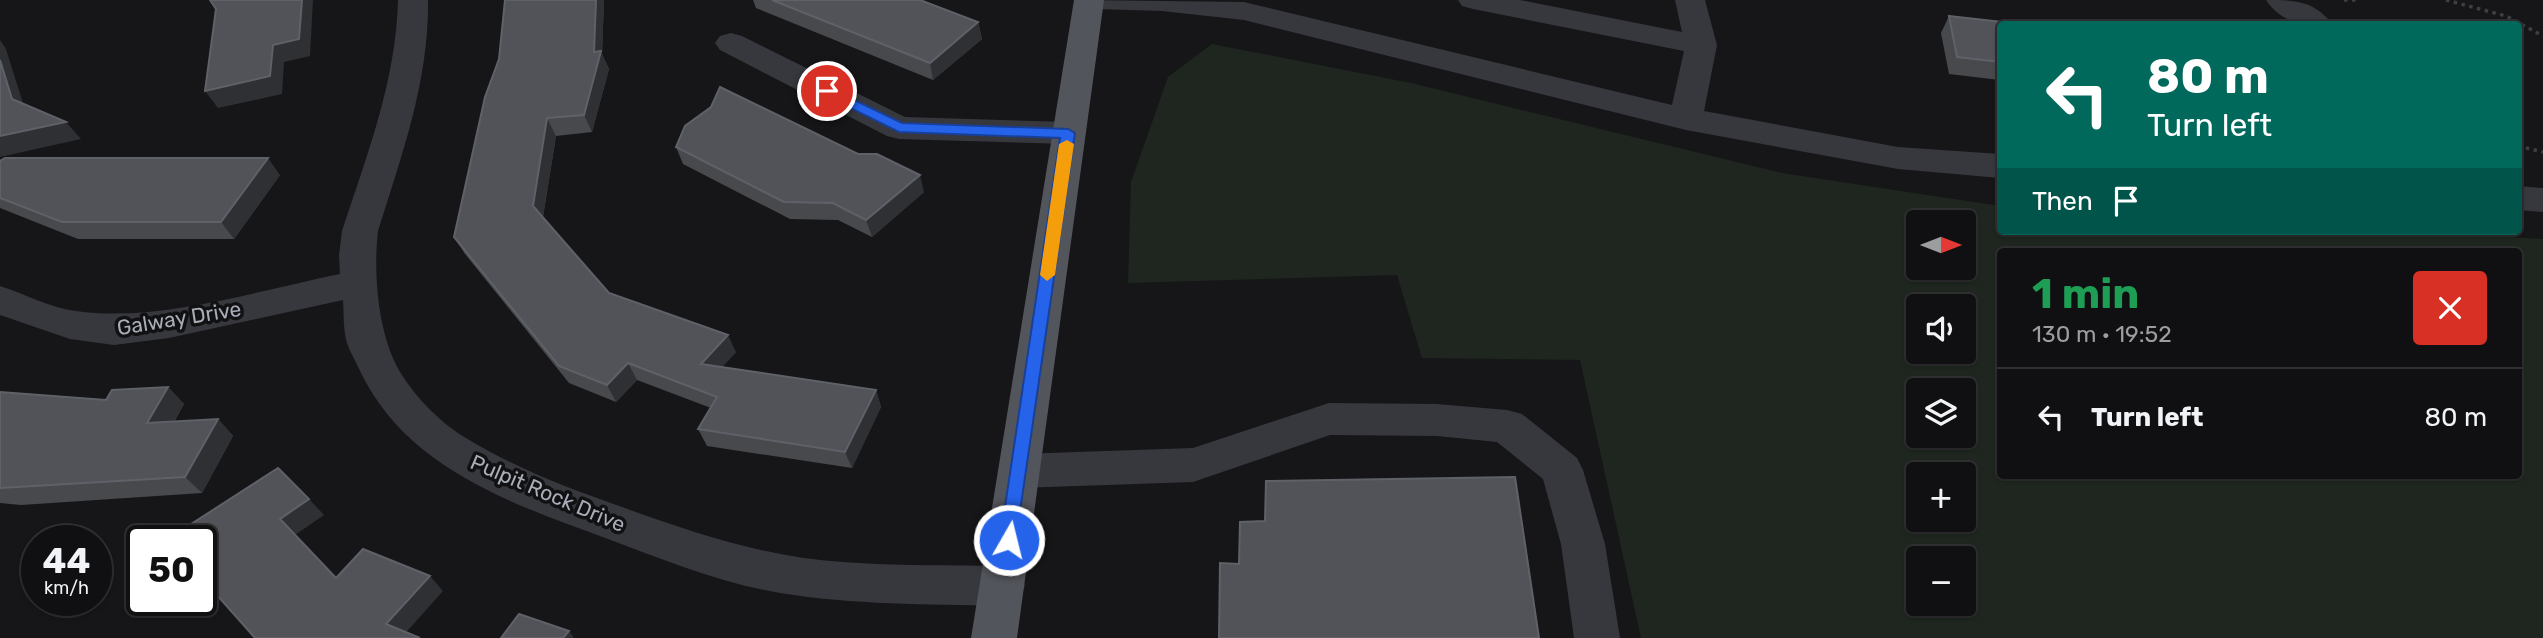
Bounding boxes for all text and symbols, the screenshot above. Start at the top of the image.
text: 80 m [2147,47,2269,105]
icon: left [2032,49,2123,140]
pin [797,61,857,121]
icon: arrive [808,72,846,110]
text: Turn left [2147,106,2272,144]
icon: arrive [2107,182,2145,220]
text: Then [2032,186,2093,217]
north arrow [1906,210,1976,280]
map controls [1906,210,1976,616]
text: 1 min [2032,269,2139,319]
button: close [2413,271,2487,345]
button: sound [1906,294,1976,364]
street label: Galway Drive [115,296,243,340]
text: 130 m · 19:52 [2032,320,2172,348]
button: layers [1906,378,1976,448]
icon: left [2032,398,2070,436]
text: Turn left [2091,402,2203,433]
text: 80 m [2424,402,2487,433]
street label: Pulpit Rock Drive [467,449,629,537]
button: + [1906,462,1976,532]
position arrow [972,503,1046,577]
speed limit sign: 50 [126,525,217,616]
text: 44 [43,540,90,582]
button: − [1906,546,1976,616]
text: km/h [44,577,89,599]

